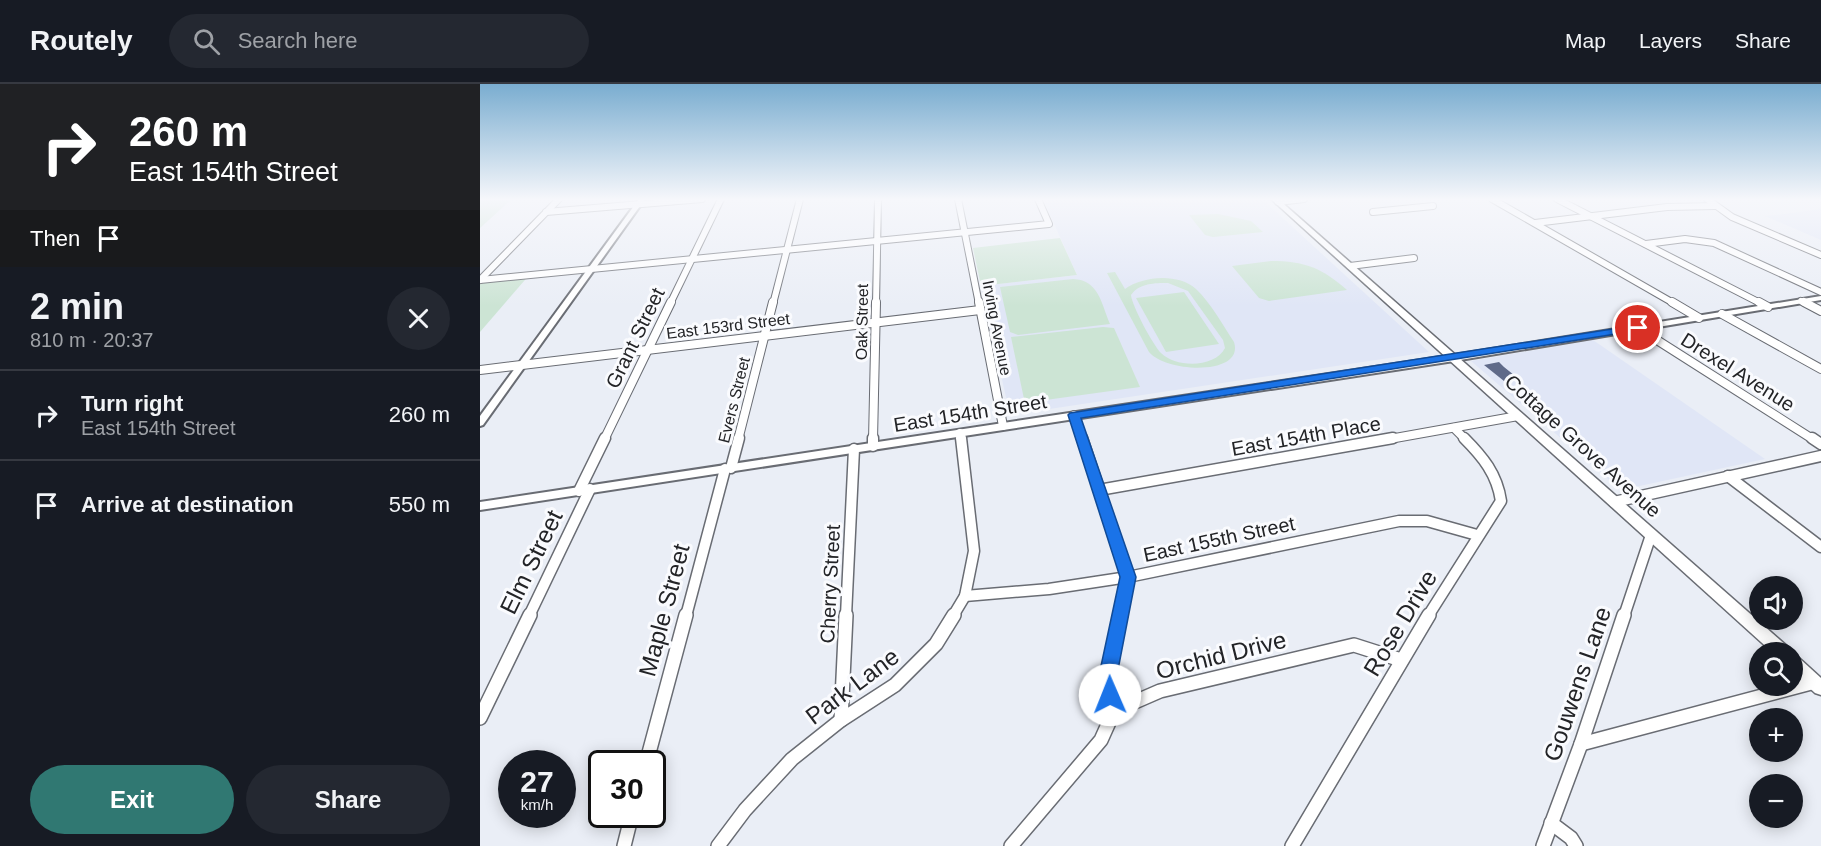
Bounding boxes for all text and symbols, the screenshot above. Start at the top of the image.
search box [169,14,589,68]
text: Routely [30,25,133,56]
icon: search [190,25,223,58]
text: Search here [238,28,358,53]
text: Map [1565,29,1606,52]
text: Layers [1639,29,1702,52]
text: Share [1735,29,1791,52]
icon: right [30,108,108,186]
text: 260 m [129,108,248,155]
text: East 154th Street [129,157,338,187]
icon: arrive [92,222,125,255]
text: Then [30,226,80,251]
street label: Irving Avenue [979,279,1015,377]
street label: Oak Street [853,283,871,360]
street label: Grant Street [601,284,669,392]
text: 2 min [30,286,124,327]
button: close [387,287,450,350]
pin [1612,302,1663,353]
street label: East 153rd Street [665,310,791,342]
icon: arrive [1621,311,1654,344]
street label: Drexel Avenue [1677,328,1799,416]
text: 810 m · 20:37 [30,329,153,351]
street label: Evers Street [715,355,753,445]
street label: Cottage Grove Avenue [1501,370,1665,522]
street label: East 154th Street [892,390,1048,436]
text: Turn right [81,391,183,416]
icon: right [30,399,63,432]
text: 260 m [389,402,450,427]
street label: East 154th Place [1230,412,1382,460]
text: East 154th Street [81,417,236,439]
icon: arrive [30,489,63,522]
text: Arrive at destination [81,492,294,517]
text: 550 m [389,492,450,517]
street label: Elm Street [494,505,568,618]
street label: East 155th Street [1141,512,1297,566]
street label: Cherry Street [816,524,844,644]
street label: Maple Street [633,540,695,679]
street label: Rose Drive [1358,565,1442,681]
map controls [1749,576,1803,828]
button: sound [1749,576,1803,630]
street label: Gouwens Lane [1538,603,1616,765]
street label: Orchid Drive [1153,626,1289,684]
street label: Park Lane [800,642,904,730]
button: search [1749,642,1803,696]
position arrow [1078,663,1142,727]
button: + [1749,708,1803,762]
speed limit sign: 30 [588,750,666,828]
button: Exit [30,765,234,834]
button: Share [246,765,450,834]
text: 27 [520,765,554,798]
button: − [1749,774,1803,828]
text: km/h [521,796,553,813]

